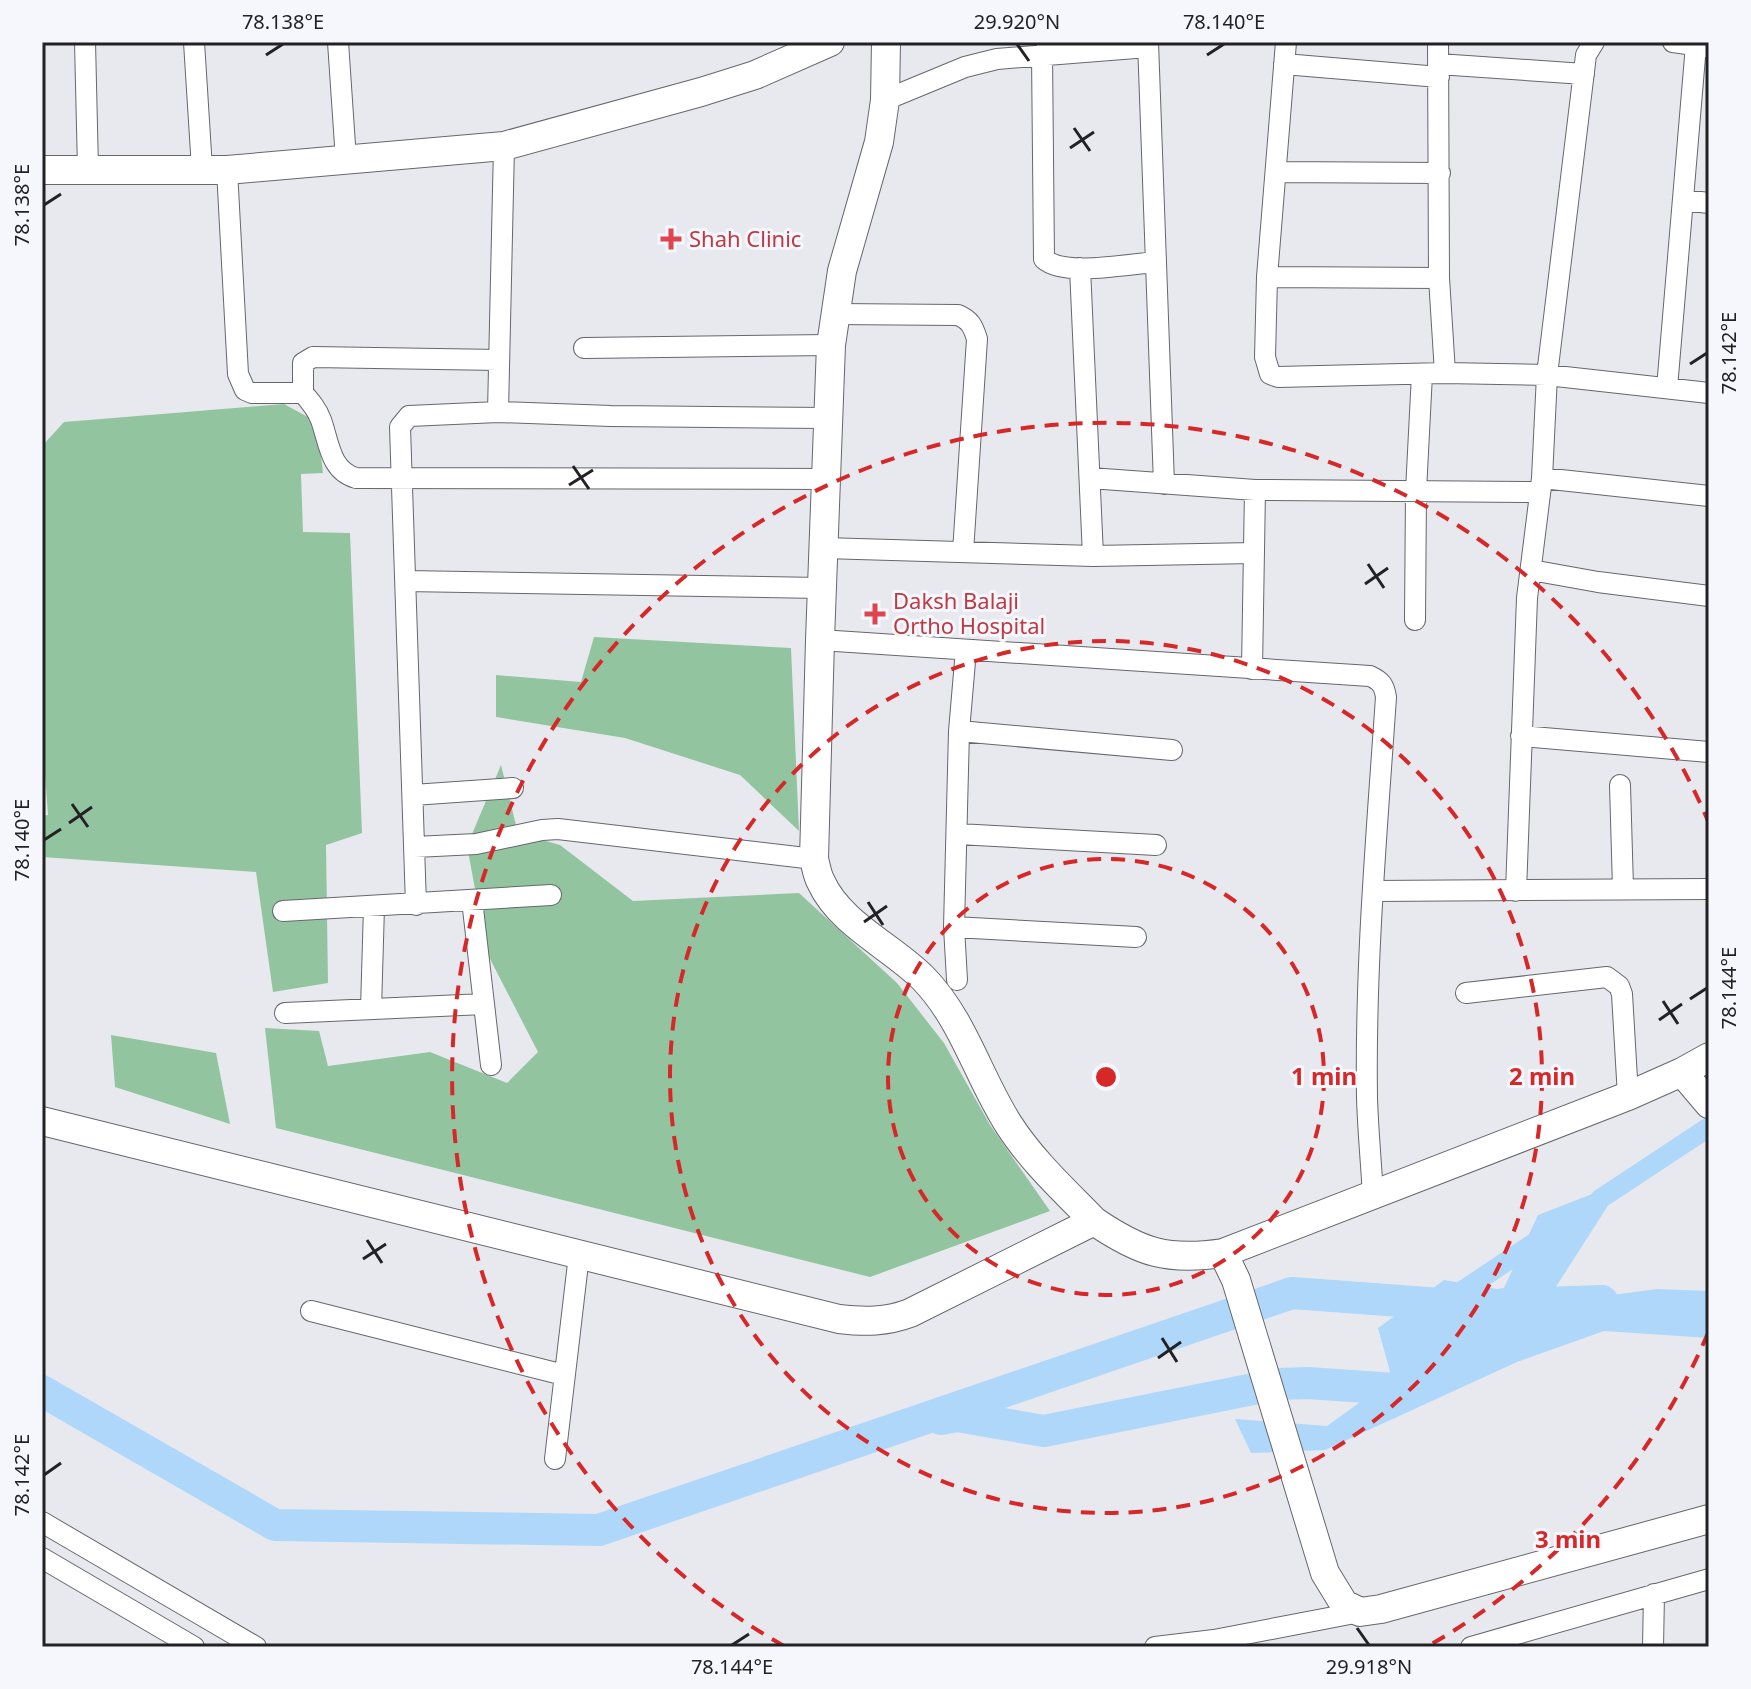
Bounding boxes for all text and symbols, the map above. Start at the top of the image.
text: 78.138°E [242,8,324,35]
text: 29.920°N [974,8,1060,35]
text: 78.140°E [1183,8,1265,35]
text: 78.138°E [8,164,35,246]
place label: Shah Clinic [689,223,801,253]
marker: Shah Clinic [660,228,682,250]
text: 78.142°E [1715,312,1742,394]
place label: Daksh Balaji Ortho Hospital [893,585,1045,640]
marker: Daksh Balaji Ortho Hospital [864,603,886,625]
text: 78.140°E [8,799,35,881]
text: 78.144°E [1715,947,1742,1029]
text: 1 min [1291,1059,1357,1092]
text: 2 min [1509,1059,1575,1092]
centre of rings [1092,1063,1120,1091]
text: 78.142°E [8,1434,35,1516]
text: 3 min [1535,1522,1601,1555]
text: 78.144°E [691,1653,773,1680]
text: 29.918°N [1326,1653,1412,1680]

